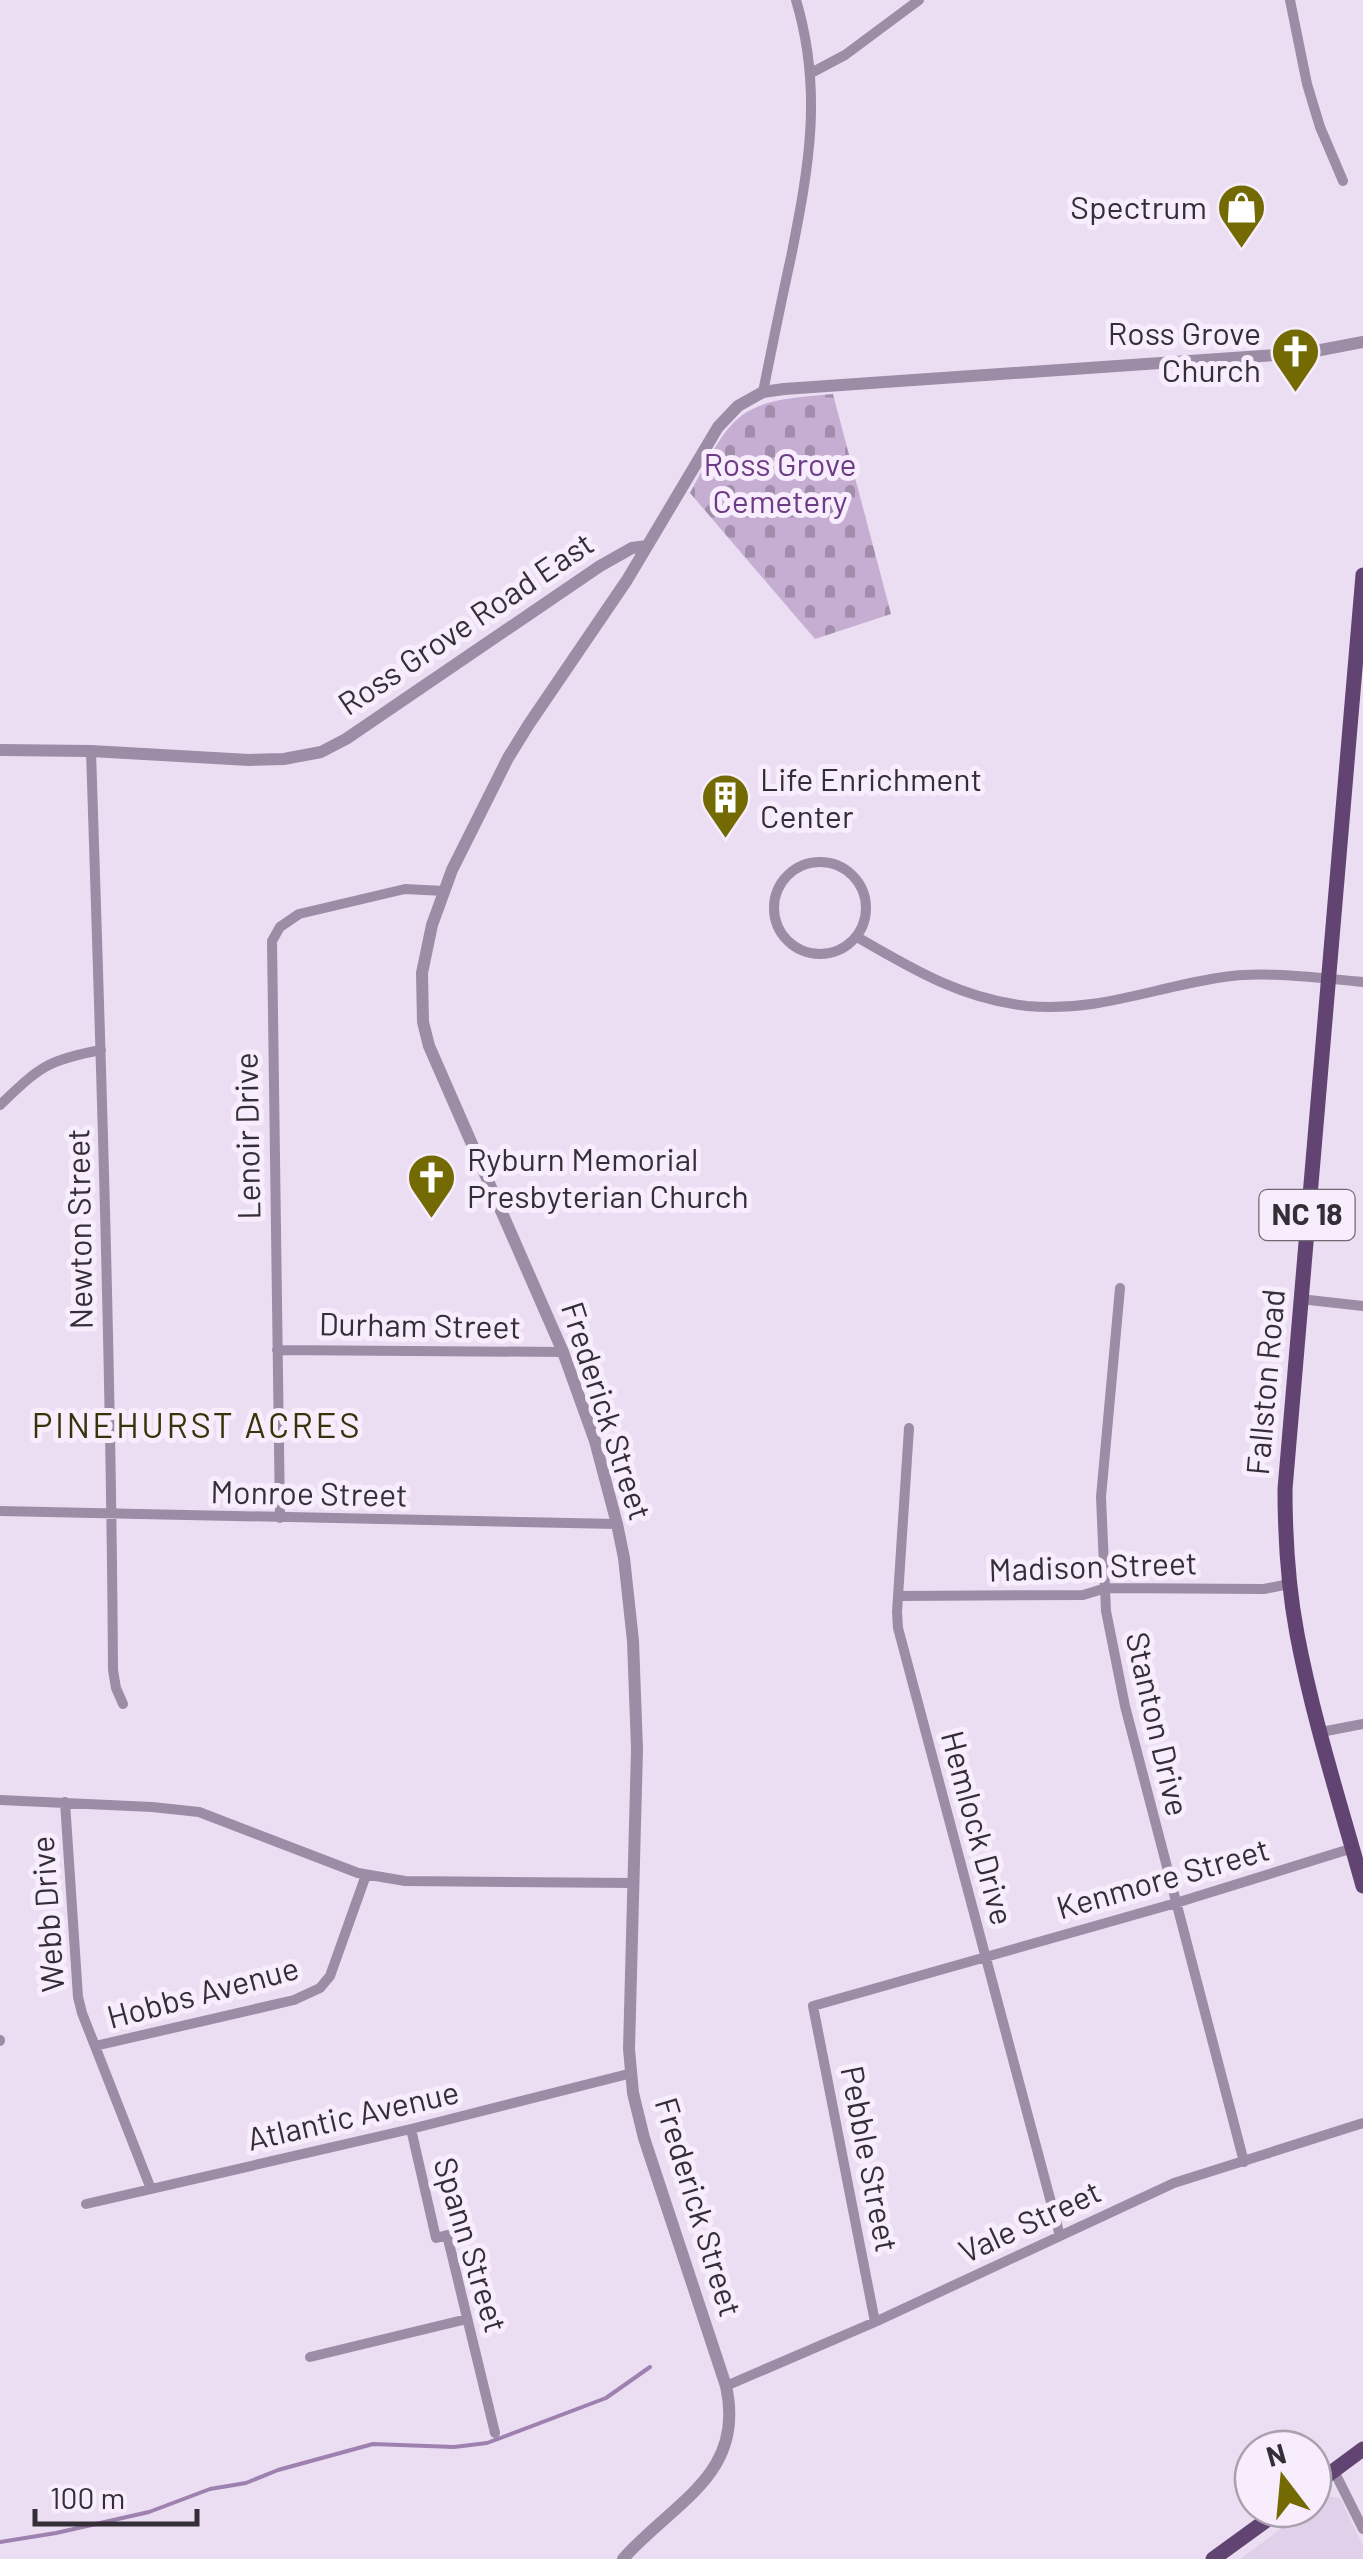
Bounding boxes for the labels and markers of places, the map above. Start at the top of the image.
shop icon: Spectrum [1216,182,1268,250]
place label: Spectrum [1070,187,1207,225]
place label: Ross Grove Church [1108,313,1261,388]
church icon: Ross Grove Church [1270,326,1322,394]
place label: Life Enrichment Center [760,759,982,834]
building icon: Life Enrichment Center [699,772,751,840]
place label: Ryburn Memorial Presbyterian Church [467,1139,749,1214]
church icon: Ryburn Memorial Presbyterian Church [406,1152,458,1220]

